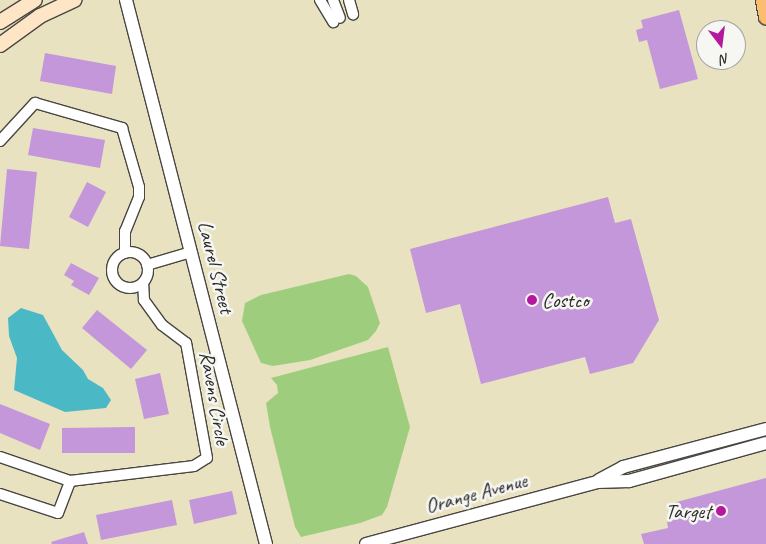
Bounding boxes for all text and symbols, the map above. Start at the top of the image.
north arrow [696,20,746,70]
text: N [718,50,731,68]
street label: Laurel Street [192,218,240,316]
place label: Costco [542,287,589,313]
marker: Costco [526,294,538,306]
street label: Ravens Circle [194,349,236,447]
street label: Orange Avenue [422,467,530,519]
place label: Target [665,498,711,524]
marker: Target [715,505,727,517]

